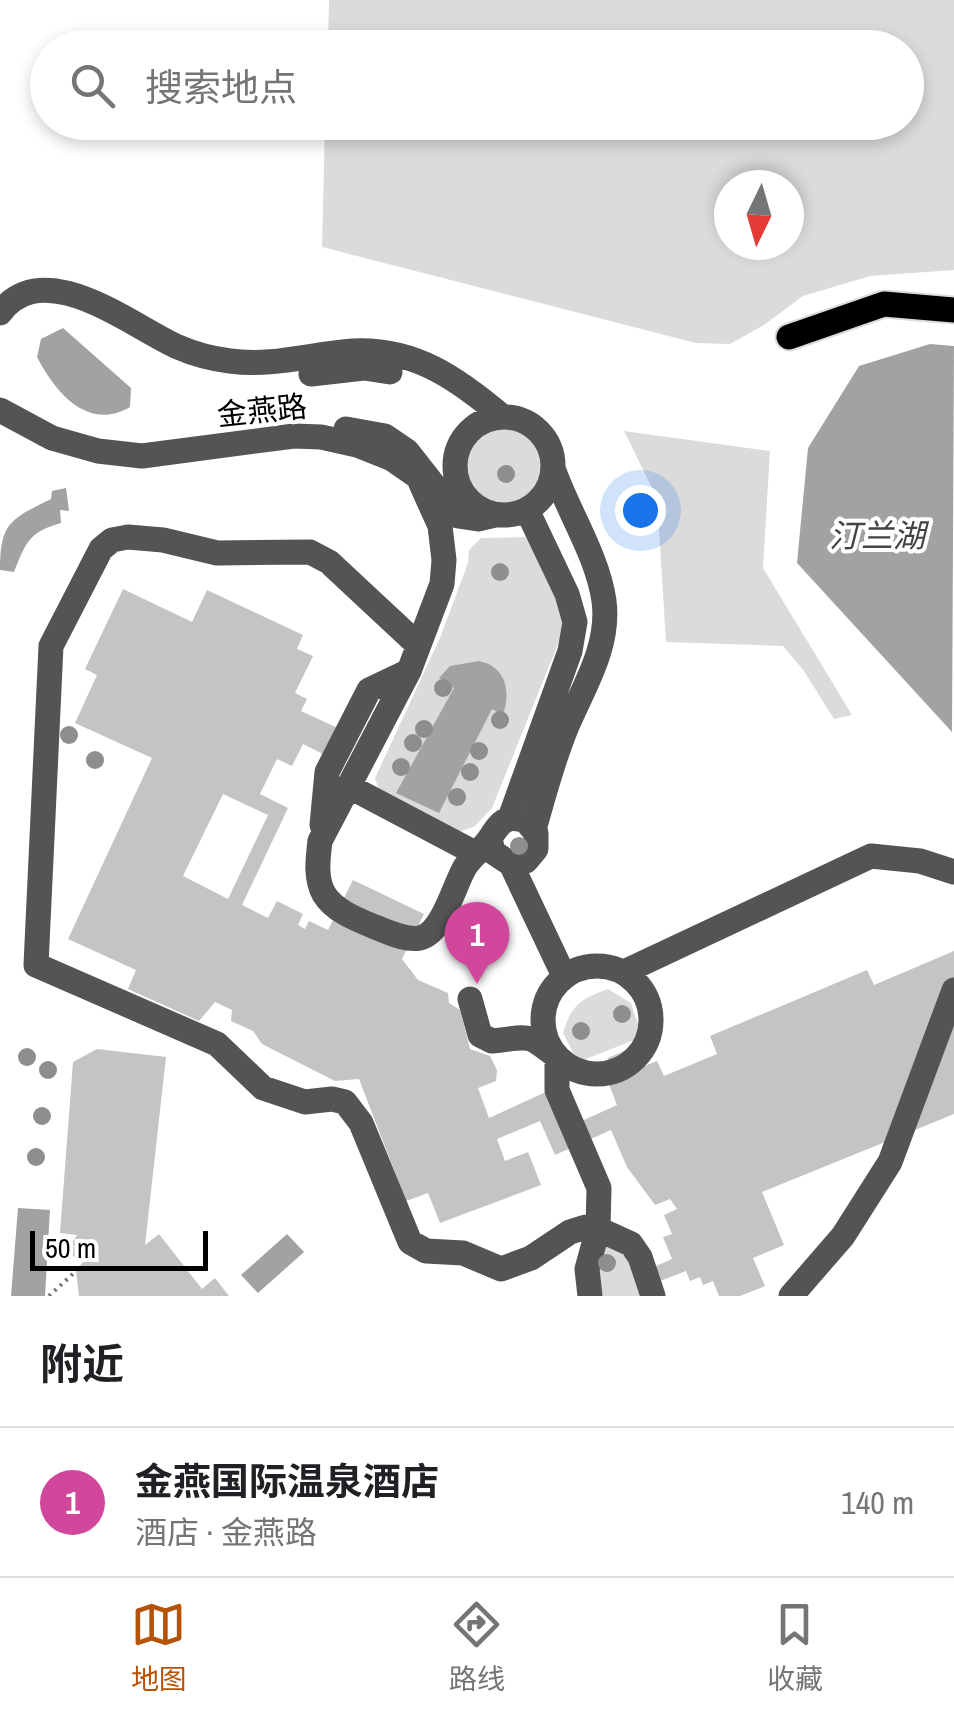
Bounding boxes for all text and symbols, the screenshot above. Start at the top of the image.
search box [30,30,924,140]
icon: search [65,58,120,113]
text: 搜索地点 [145,62,297,113]
north arrow [714,170,804,260]
street label: 金燕路 [215,385,309,435]
your location [615,485,666,536]
water label: 汀兰湖 [829,514,930,557]
pin: 1 [444,902,510,984]
scale bar [30,1226,208,1270]
text: 50 m [45,1229,96,1267]
text: 附近 [40,1336,124,1392]
text: 金燕国际温泉酒店 [135,1456,439,1507]
text: 1 [65,1481,80,1524]
text: 140 m [841,1481,914,1524]
text: 酒店 · 金燕路 [135,1511,317,1554]
tab: 地图 [131,1597,187,1698]
tab: 路线 [449,1597,505,1698]
tab: 收藏 [767,1597,823,1698]

